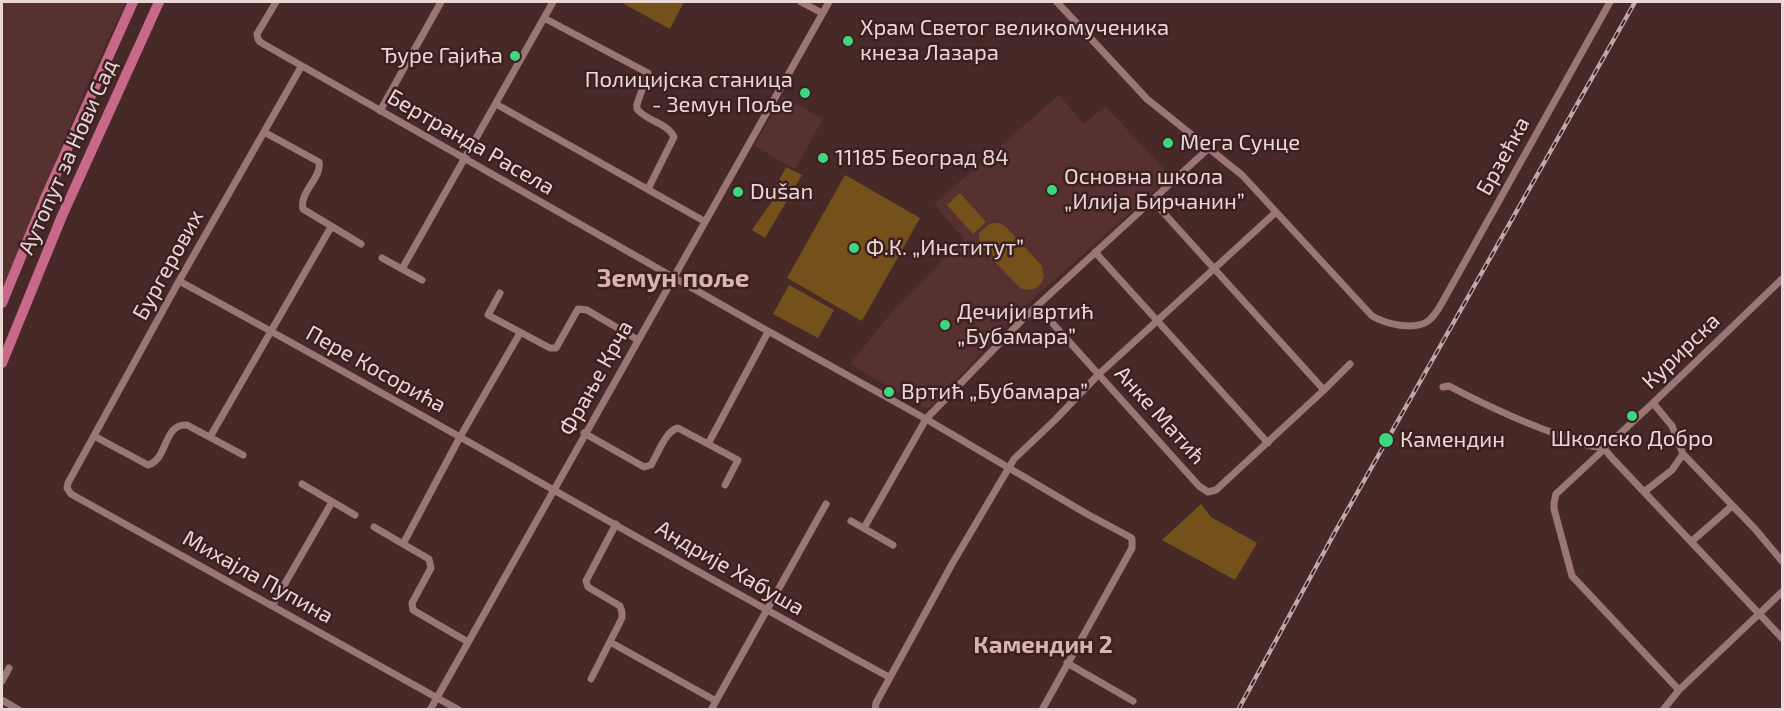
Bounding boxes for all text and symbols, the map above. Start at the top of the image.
place label: Храм Светог великомученика кнеза Лазара [860,15,1169,66]
marker: Храм Светог великомученика кнеза Лазара [841,34,855,48]
place label: Ђуре Гајића [381,43,503,69]
marker: Ђуре Гајића [508,49,522,63]
street label: Аутопут за Нови Сад [13,55,123,259]
place label: Полицијска станица - Земун Поље [585,67,793,118]
street label: Бертранда Расела [383,83,559,201]
marker: Полицијска станица - Земун Поље [798,86,812,100]
street label: Брзећка [1471,112,1535,200]
place label: Мега Сунце [1180,130,1300,156]
marker: Мега Сунце [1161,136,1175,150]
place label: 11185 Београд 84 [835,145,1009,171]
marker: 11185 Београд 84 [816,151,830,165]
place label: Основна школа „Илија Бирчанин” [1064,164,1245,216]
place label: Dušan [750,179,813,205]
marker: Основна школа „Илија Бирчанин” [1045,183,1059,197]
marker: Dušan [731,185,745,199]
street label: Бургерових [127,205,209,325]
place label: Ф.К. „Институт” [866,235,1024,261]
marker: Ф.К. „Институт” [847,241,861,255]
district label: Земун поље [597,262,749,294]
place label: Дечији вртић „Бубамара” [957,299,1094,350]
street label: Курирска [1637,307,1725,395]
street label: Фрање Крча [554,316,638,440]
marker: Дечији вртић „Бубамара” [938,318,952,332]
street label: Пере Косорића [301,320,451,418]
street label: Анке Матић [1109,360,1211,470]
place label: Вртић „Бубамара” [901,379,1088,405]
marker: Вртић „Бубамара” [882,385,896,399]
marker: Школско Добро [1625,409,1639,423]
place label: Школско Добро [1551,426,1713,452]
place label: Камендин [1400,427,1505,453]
marker: Камендин [1377,431,1395,449]
street label: Андрије Хабуша [651,515,809,621]
street label: Михајла Пупина [178,525,338,629]
district label: Камендин 2 [973,631,1113,659]

